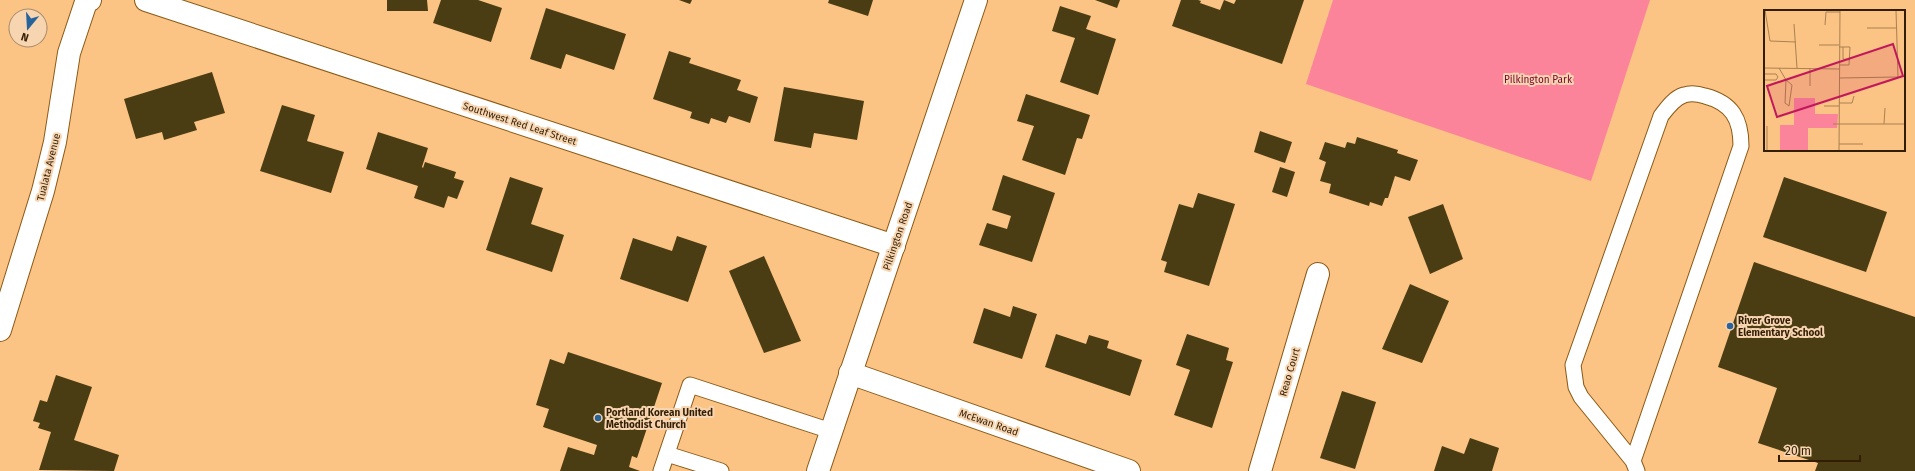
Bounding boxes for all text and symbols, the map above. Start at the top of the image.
north arrow [8,8,48,48]
inset map [1764,10,1905,151]
text: N [20,30,31,44]
park label: Pilkington Park [1504,74,1573,86]
street label: Southwest Red Leaf Street [461,100,578,148]
street label: Tualata Avenue [35,132,63,202]
street label: Pilkington Road [881,201,915,272]
place label: River Grove Elementary School [1738,315,1823,339]
marker: River Grove Elementary School [1725,321,1735,331]
street label: Reao Court [1277,346,1303,398]
place label: Portland Korean United Methodist Church [606,407,713,431]
street label: McEwan Road [957,407,1020,439]
marker: Portland Korean United Methodist Church [593,413,603,423]
scale bar [1779,437,1860,463]
text: 20 m [1785,444,1811,458]

